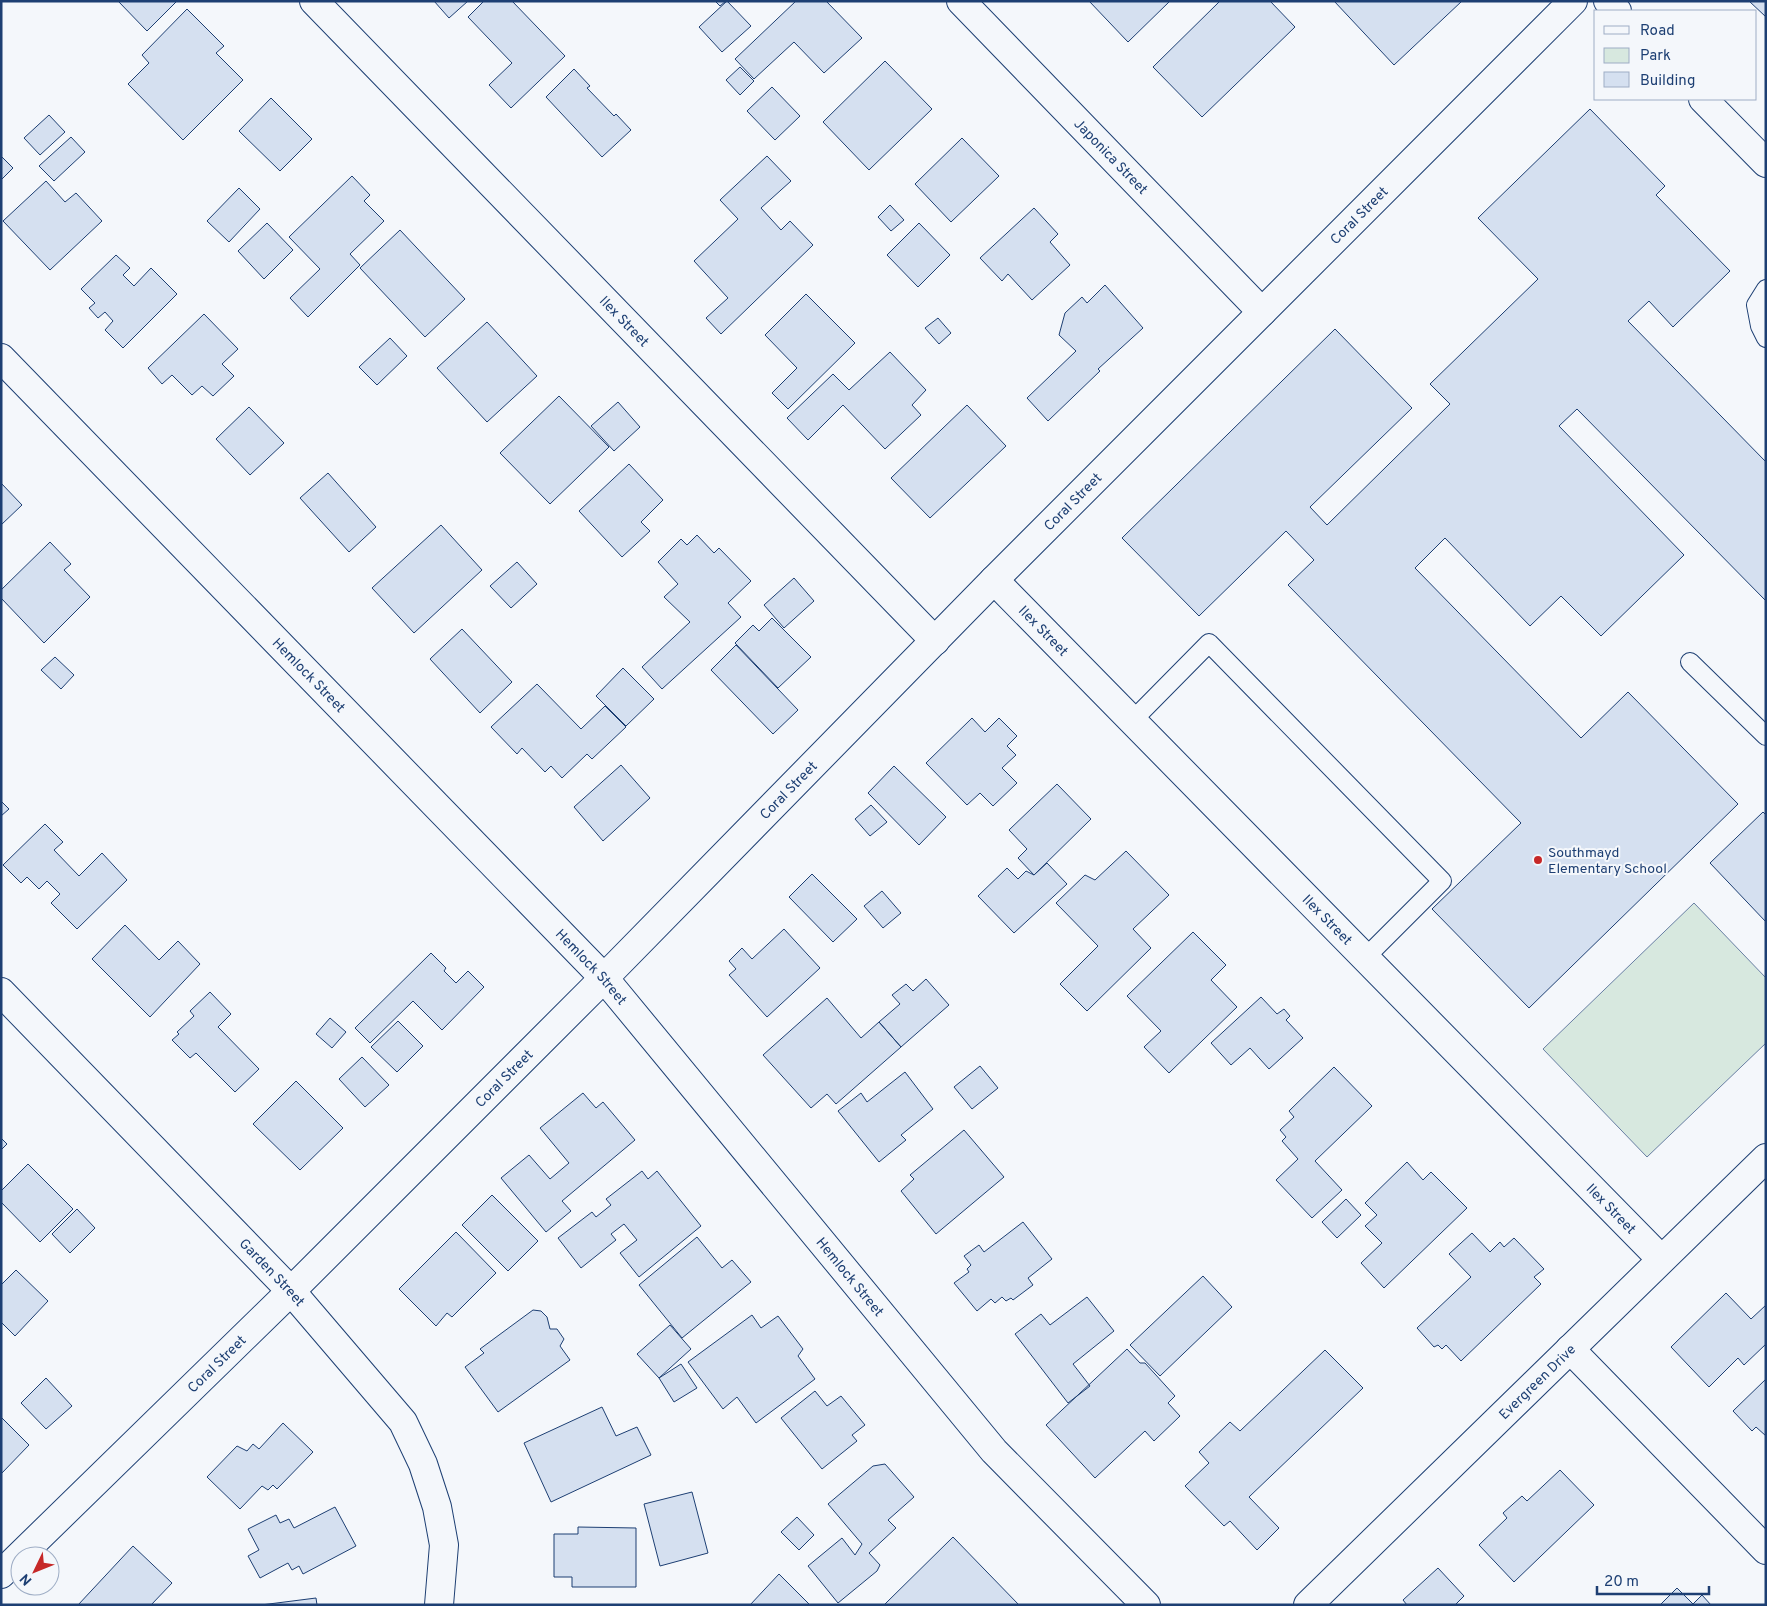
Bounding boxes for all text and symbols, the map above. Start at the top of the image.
legend [1594,10,1757,100]
text: Road [1640,22,1675,41]
text: Park [1640,47,1671,66]
text: Building [1640,72,1695,91]
street label: Japonica Street [1070,116,1151,199]
street label: Coral Street [1327,184,1392,249]
street label: Ilex Street [595,293,652,351]
street label: Coral Street [1041,470,1106,535]
street label: Ilex Street [1014,603,1071,660]
street label: Hemlock Street [268,635,348,717]
street label: Coral Street [757,758,822,824]
place label: Southmayd Elementary School [1548,845,1667,878]
marker: Southmayd Elementary School [1532,854,1544,866]
street label: Ilex Street [1298,892,1355,949]
street label: Hemlock Street [551,926,630,1009]
street label: Coral Street [472,1047,537,1112]
street label: Ilex Street [1582,1181,1639,1238]
street label: Hemlock Street [812,1235,887,1321]
street label: Garden Street [235,1236,308,1311]
street label: Coral Street [185,1333,250,1397]
street label: Evergreen Drive [1496,1341,1580,1424]
north arrow [10,1546,60,1596]
scale bar [1597,1564,1710,1596]
text: N [17,1569,36,1588]
text: 20 m [1604,1573,1639,1592]

